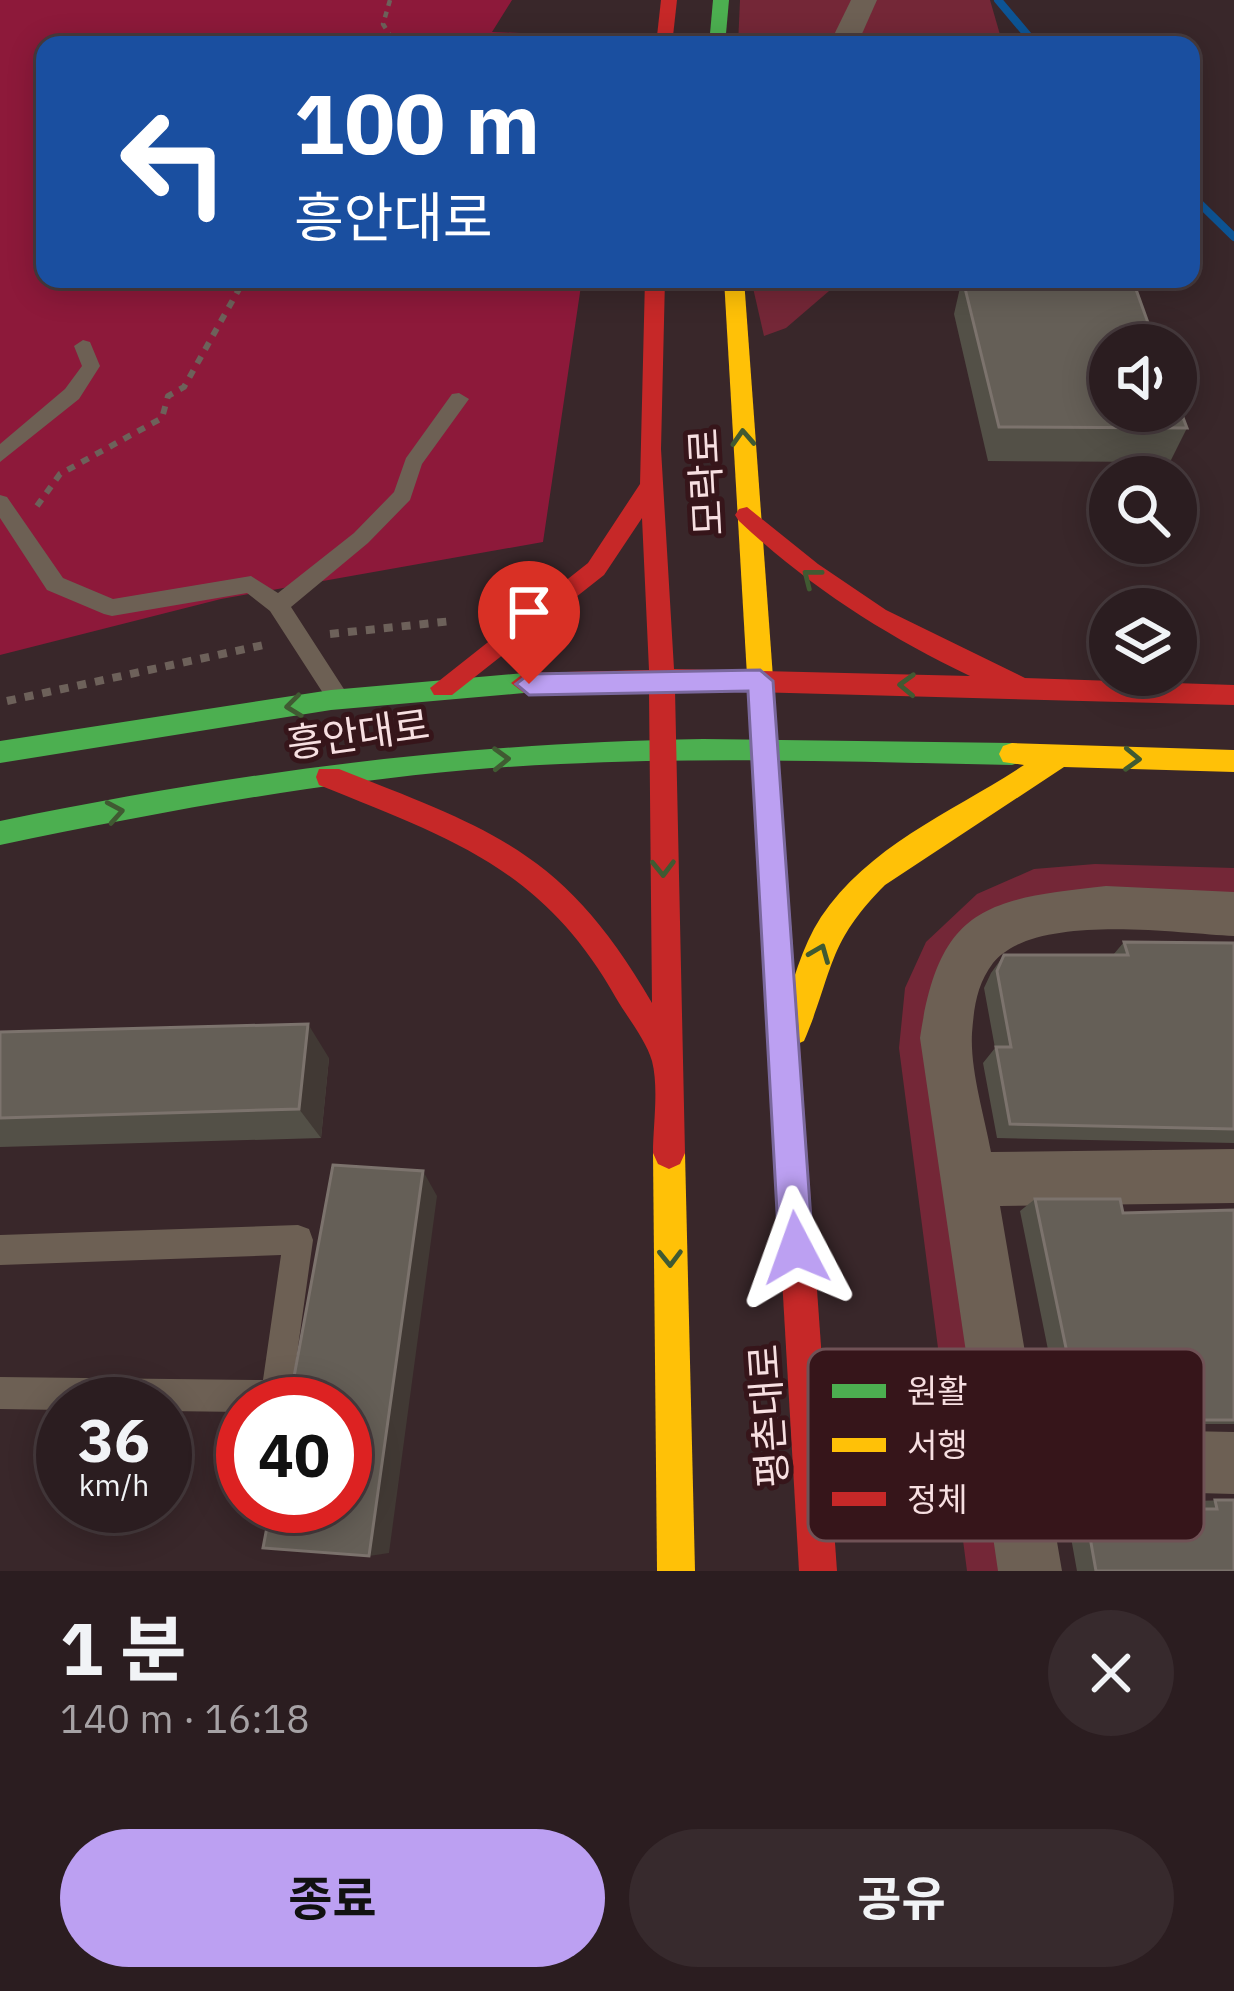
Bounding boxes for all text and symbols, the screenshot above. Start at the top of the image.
text: 100 m [294,68,540,177]
icon: left [96,84,252,240]
text: 흥안대로 [294,182,493,252]
map controls [1089,324,1197,696]
button: sound [1089,324,1197,432]
street label: 모락로 [677,427,734,537]
one-way arrow [730,428,756,447]
button: search [1089,456,1197,564]
pin [478,561,580,684]
one-way arrow [803,570,825,591]
icon: arrive [496,579,562,645]
button: layers [1089,588,1197,696]
one-way arrow [897,672,916,698]
one-way arrow [284,692,304,718]
street label: 흥안대로 [283,698,433,769]
one-way arrow [1123,745,1142,771]
one-way arrow [492,746,511,772]
one-way arrow [105,800,125,826]
one-way arrow [649,859,675,878]
one-way arrow [806,943,831,964]
position arrow [733,1185,859,1311]
one-way arrow [657,1250,683,1268]
street label: 평촌대로 [737,1343,798,1489]
legend [808,1349,1204,1541]
text: 원활 [907,1369,968,1412]
speed limit sign: 40 [216,1377,372,1533]
text: 36 [78,1400,150,1479]
text: 서행 [907,1423,968,1466]
text: km/h [79,1465,149,1504]
text: 정체 [907,1477,968,1520]
text: 1 분 [60,1601,186,1695]
button: close [1048,1610,1174,1736]
text: 140 m · 16:18 [60,1693,310,1744]
button: 종료 [60,1829,605,1967]
button: 공유 [629,1829,1174,1967]

